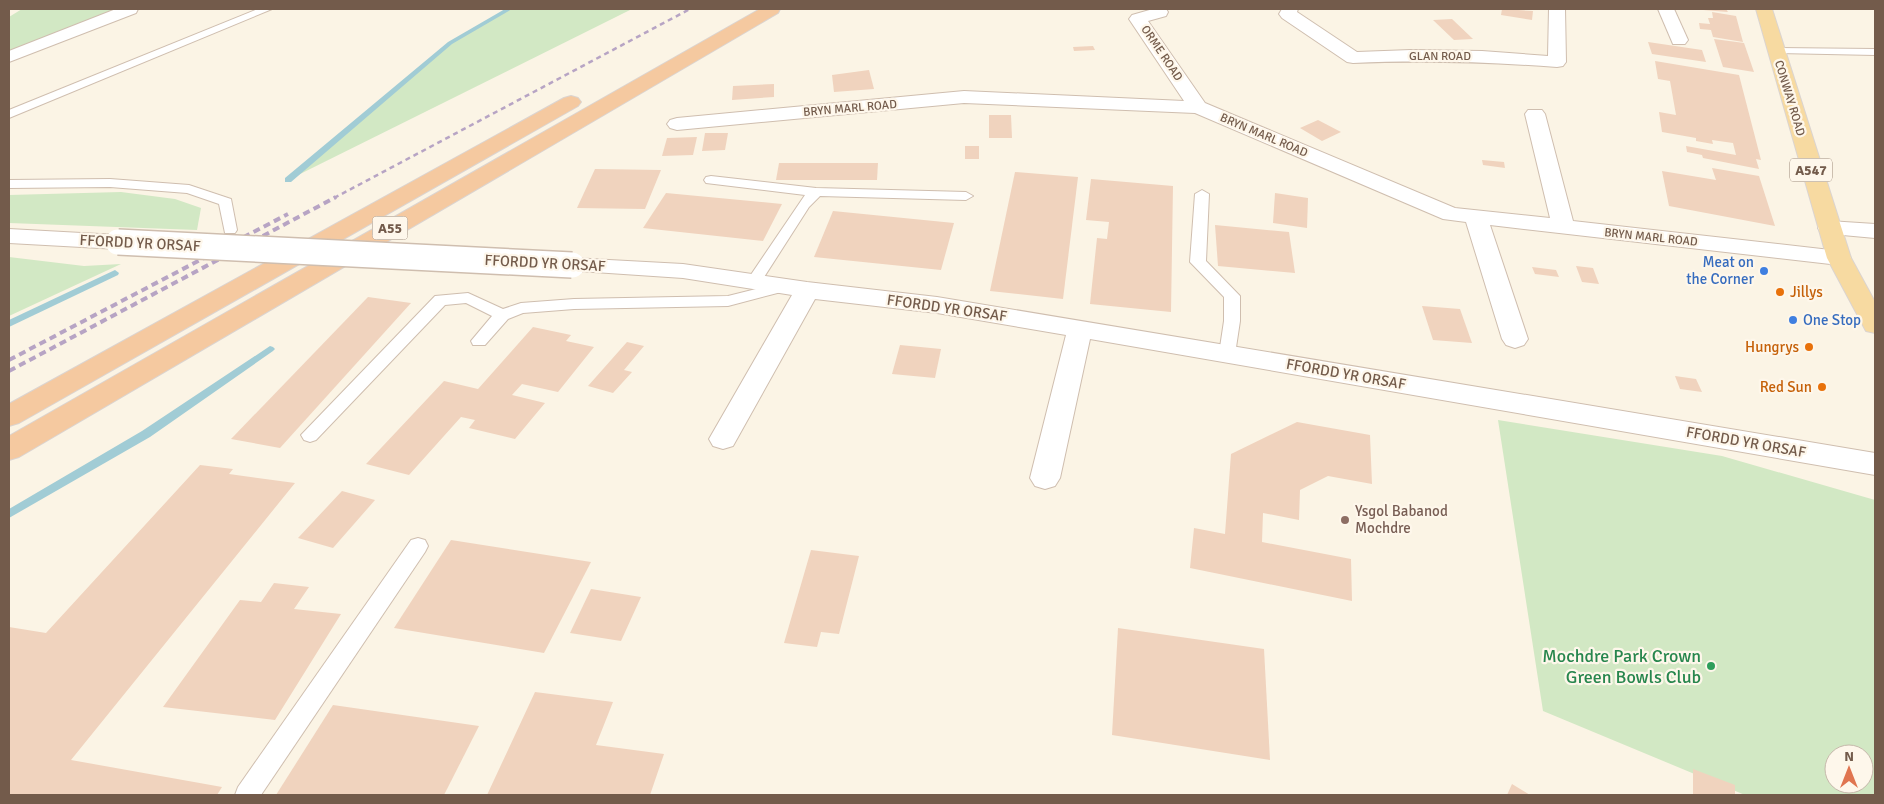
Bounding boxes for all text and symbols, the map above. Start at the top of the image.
street label: ORME ROAD [1137,23,1186,84]
street label: GLAN ROAD [1409,49,1471,64]
street label: CONWAY ROAD [1771,58,1808,138]
street label: BRYN MARL ROAD [803,97,898,120]
street label: BRYN MARL ROAD [1218,110,1310,161]
road number: A547 [1790,158,1832,182]
road number: A55 [372,217,408,240]
street label: BRYN MARL ROAD [1603,225,1699,250]
street label: FFORDD YR ORSAF [79,231,201,255]
street label: FFORDD YR ORSAF [484,251,606,275]
place label: Meat on the Corner [1686,253,1754,288]
marker: Meat on the Corner [1758,265,1770,277]
place label: Jillys [1790,283,1823,301]
marker: Jillys [1774,286,1786,298]
street label: FFORDD YR ORSAF [886,291,1008,325]
place label: One Stop [1803,311,1861,329]
marker: One Stop [1787,314,1799,326]
place label: Hungrys [1745,338,1799,356]
marker: Hungrys [1803,341,1815,353]
street label: FFORDD YR ORSAF [1285,355,1407,393]
place label: Red Sun [1760,378,1812,396]
marker: Red Sun [1816,381,1828,393]
street label: FFORDD YR ORSAF [1685,423,1807,461]
place label: Ysgol Babanod Mochdre [1355,502,1448,537]
marker: Ysgol Babanod Mochdre [1339,514,1351,526]
place label: Mochdre Park Crown Green Bowls Club [1542,645,1701,688]
marker: Mochdre Park Crown Green Bowls Club [1705,660,1717,672]
north arrow [1824,744,1874,794]
text: N [1844,748,1854,765]

